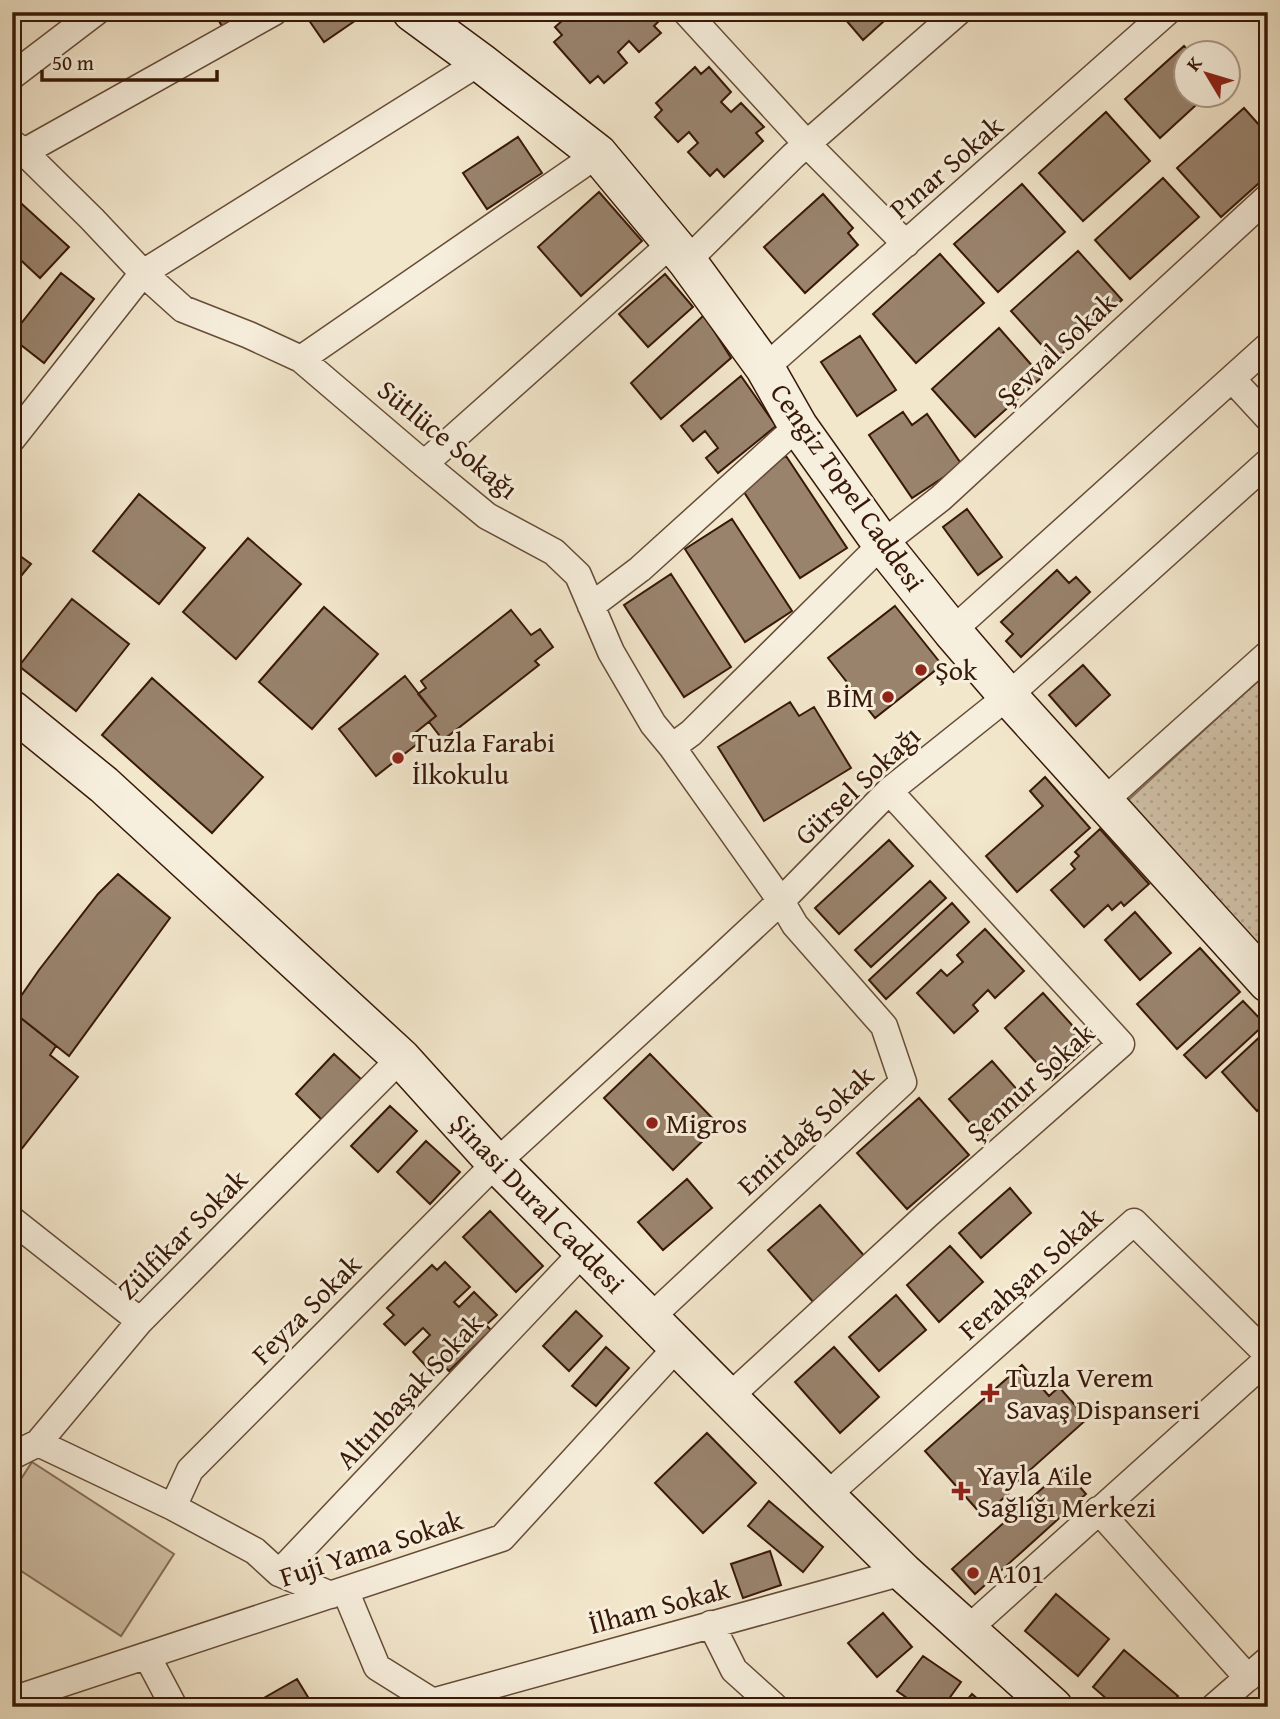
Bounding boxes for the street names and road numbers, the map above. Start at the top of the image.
street label: Pınar Sokak [880,105,1012,228]
street label: Şevval Sokak [986,282,1125,415]
street label: Sütlüce Sokağı [369,369,528,508]
street label: Cengiz Topel Caddesi [761,374,936,599]
street label: Gürsel Sokağı [785,715,929,854]
street label: Şennur Sokak [956,1012,1104,1151]
street label: Emirdağ Sokak [727,1055,883,1204]
street label: Şinasi Dural Caddesi [441,1103,635,1302]
street label: Zülfikar Sokak [107,1159,257,1308]
street label: Ferahşan Sokak [948,1196,1112,1349]
street label: Feyza Sokak [241,1244,371,1373]
street label: Altınbaşak Sokak [325,1303,492,1478]
street label: Fuji Yama Sokak [274,1498,469,1596]
street label: İlham Sokak [584,1567,735,1644]

